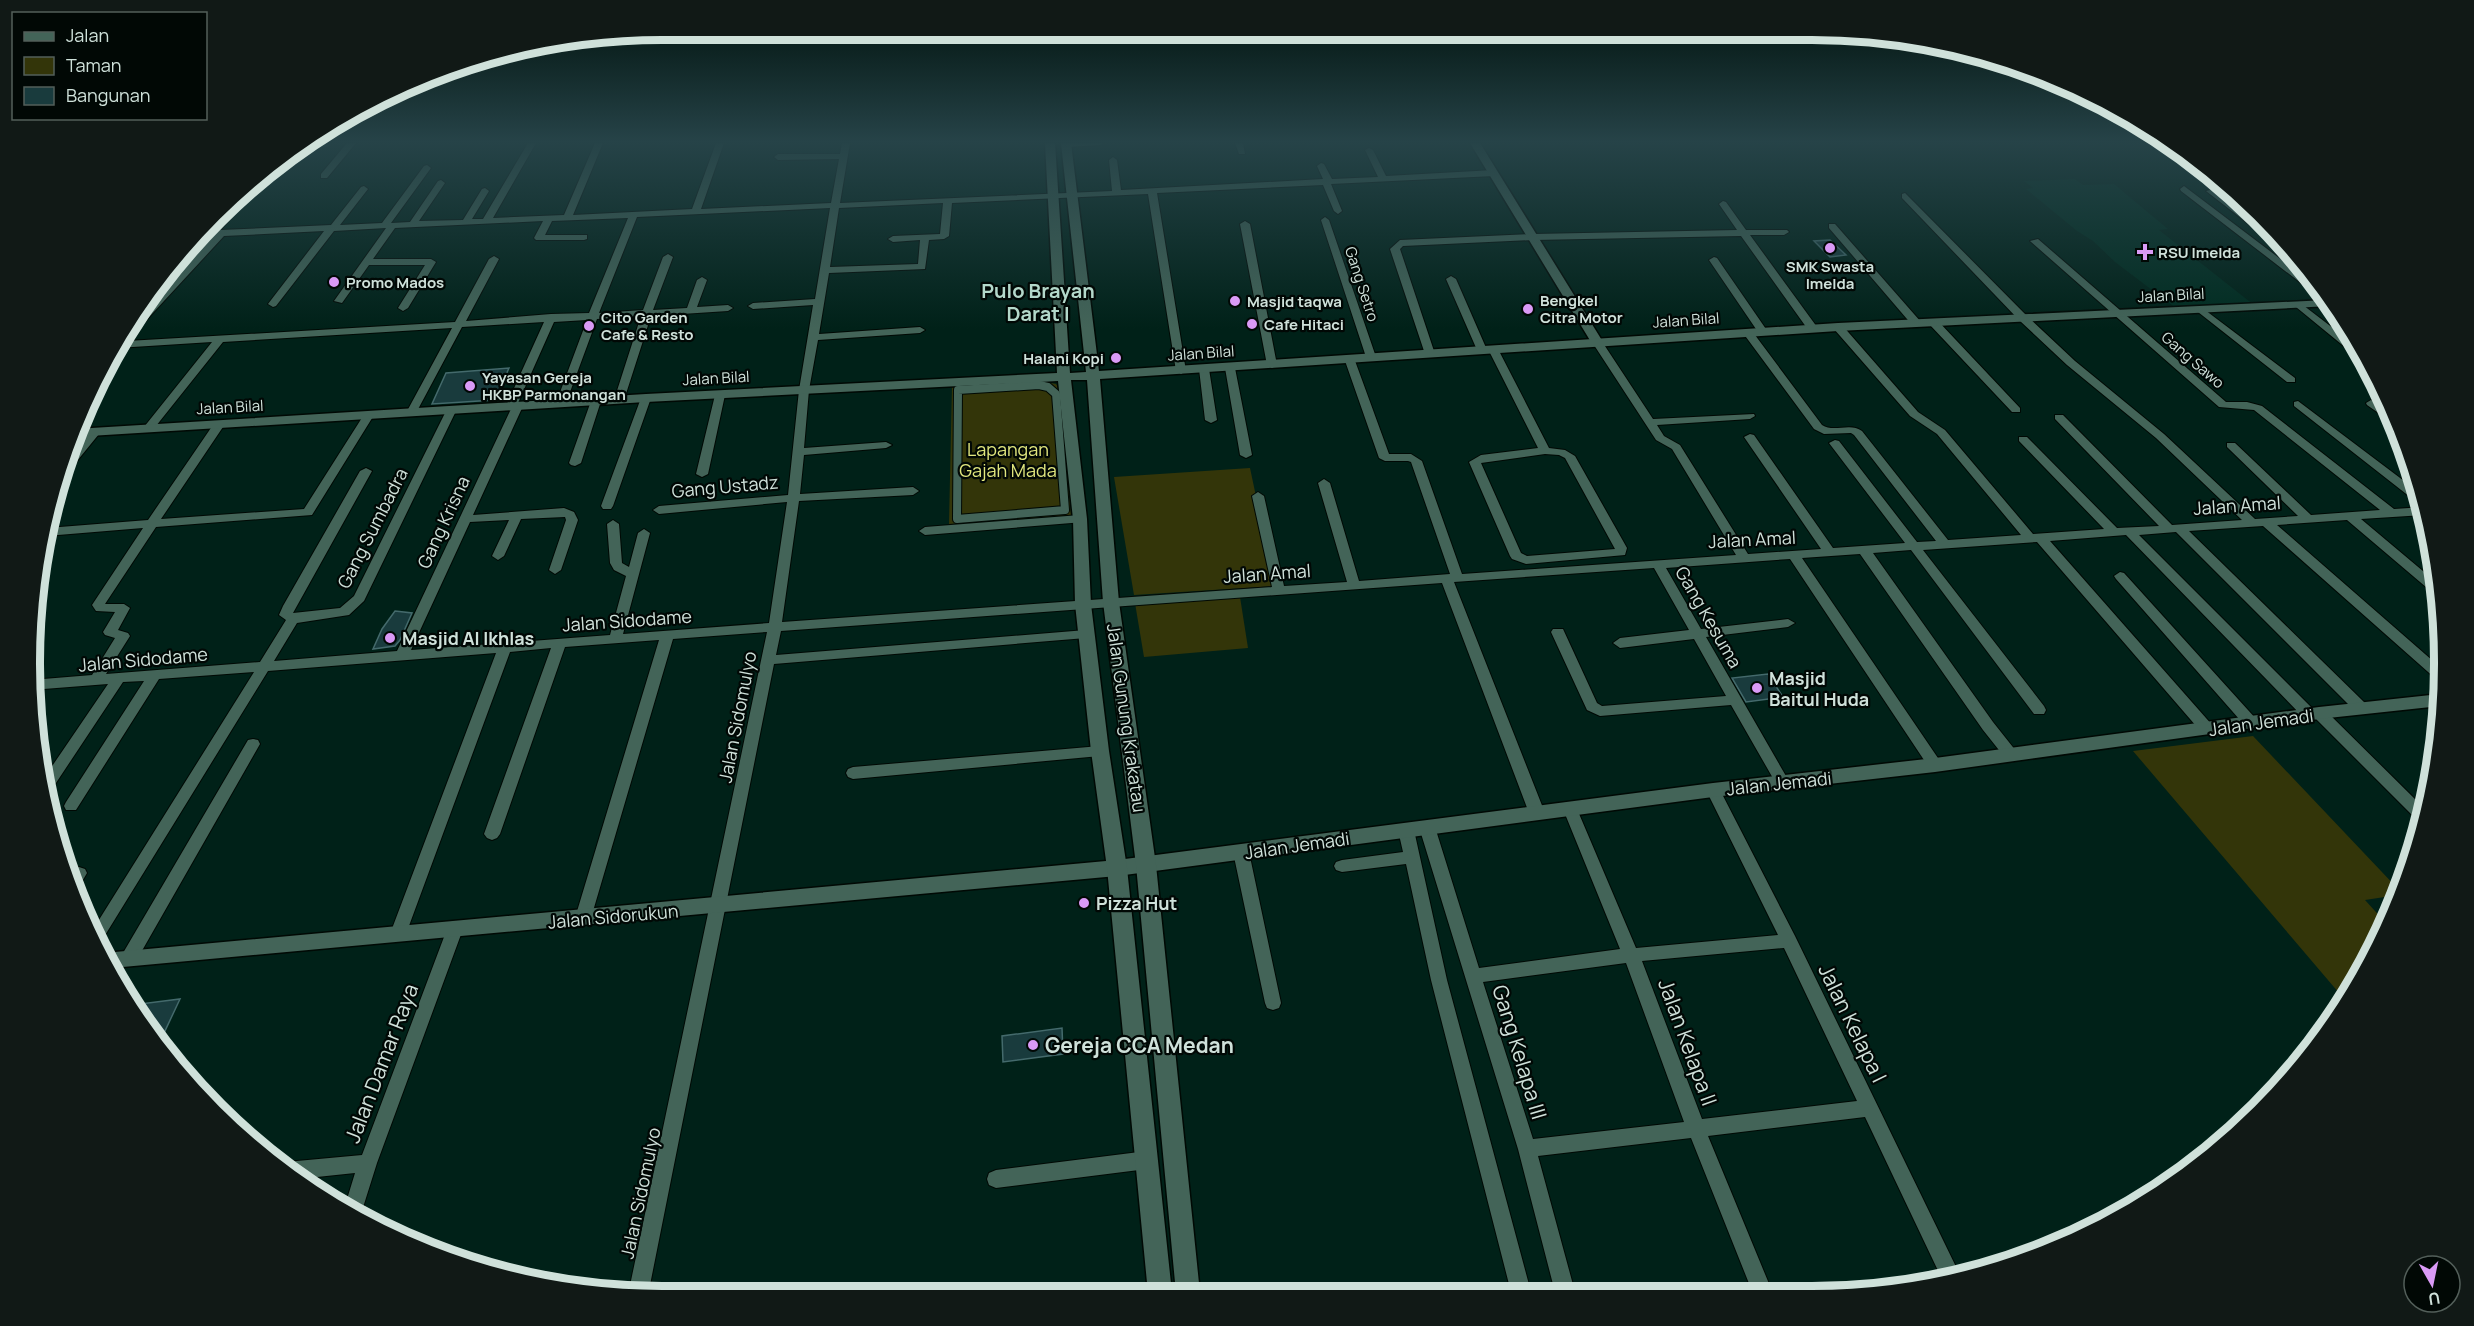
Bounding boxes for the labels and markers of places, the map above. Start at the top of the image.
marker: SMK Swasta Imelda [1823,241,1837,255]
place label: RSU Imelda [2158,242,2240,263]
marker: RSU Imelda [2136,243,2154,261]
place label: SMK Swasta Imelda [1786,256,1874,294]
place label: Promo Mados [346,272,444,293]
marker: Promo Mados [327,275,341,289]
place label: Bengkel Citra Motor [1540,290,1623,328]
place label: Masjid taqwa [1247,291,1342,312]
marker: Masjid taqwa [1228,294,1242,308]
marker: Bengkel Citra Motor [1521,302,1535,316]
place label: Cito Garden Cafe & Resto [601,307,694,345]
place label: Cafe Hitaci [1264,314,1344,335]
marker: Cafe Hitaci [1245,317,1259,331]
marker: Cito Garden Cafe & Resto [582,319,596,333]
place label: Halani Kopi [1023,348,1104,369]
marker: Halani Kopi [1109,351,1123,365]
place label: Yayasan Gereja HKBP Parmonangan [482,367,626,405]
marker: Yayasan Gereja HKBP Parmonangan [463,379,477,393]
place label: Masjid Al Ikhlas [402,626,535,650]
marker: Masjid Al Ikhlas [383,631,397,645]
place label: Masjid Baitul Huda [1769,666,1869,711]
marker: Masjid Baitul Huda [1750,681,1764,695]
place label: Pizza Hut [1096,891,1177,915]
marker: Pizza Hut [1077,896,1091,910]
place label: Gereja CCA Medan [1045,1031,1234,1059]
marker: Gereja CCA Medan [1026,1038,1040,1052]

